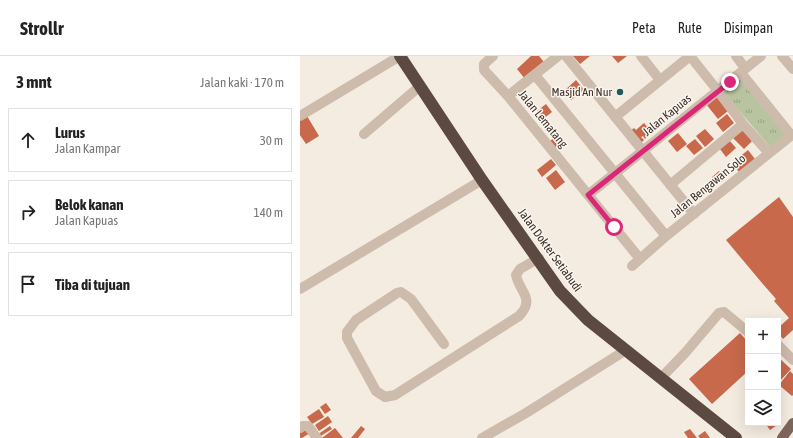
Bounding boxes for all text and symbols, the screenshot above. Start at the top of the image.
text: Strollr [20,17,64,39]
text: Peta [632,20,656,36]
text: Rute [678,20,702,36]
text: Disimpan [724,20,773,36]
text: 3 mnt [16,72,52,92]
route end [721,73,739,91]
text: Jalan kaki · 170 m [200,75,284,90]
place label: Masjid An Nur [552,85,612,99]
street label: Jalan Lematang [516,87,571,151]
marker: Masjid An Nur [615,87,625,97]
street label: Jalan Kapuas [640,91,694,139]
text: Lurus [55,124,85,141]
icon: ahead [17,129,39,151]
text: 30 m [260,133,283,148]
text: Jalan Kampar [55,141,120,156]
street label: Jalan Bengawan Solo [668,151,749,221]
text: Belok kanan [55,196,124,213]
icon: right [17,201,39,223]
text: 140 m [254,205,283,220]
street label: Jalan Dokter Setiabudi [515,206,585,294]
text: Jalan Kapuas [55,213,118,228]
route start [605,218,623,236]
icon: arrive [17,273,39,295]
text: Tiba di tujuan [55,276,130,293]
map controls [745,318,781,426]
button: + [745,318,781,354]
button: − [745,354,781,390]
button: layers [745,390,781,426]

